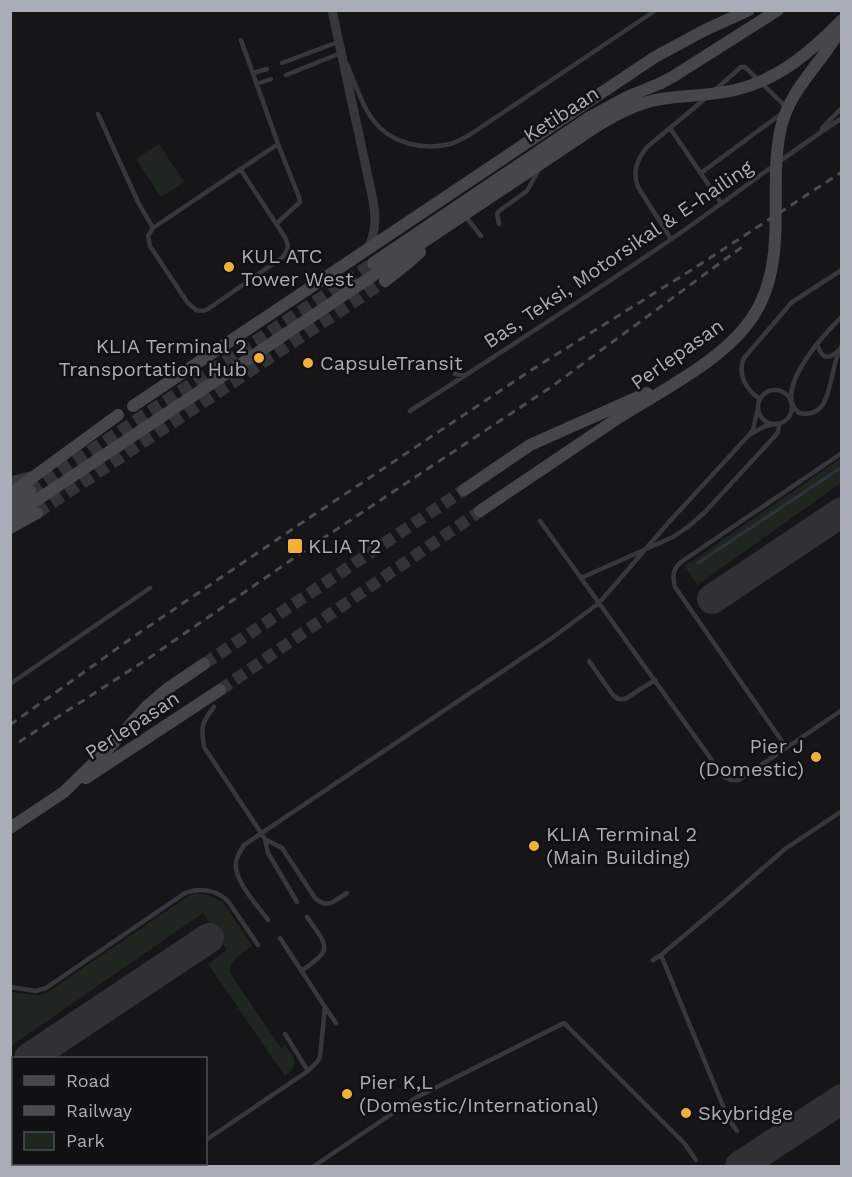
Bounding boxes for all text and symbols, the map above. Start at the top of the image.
street label: Ketibaan [519,81,603,147]
street label: Bas, Teksi, Motorsikal & E-hailing [479,155,757,353]
place label: KUL ATC Tower West [241,244,354,291]
marker: KUL ATC Tower West [222,260,236,274]
street label: Perlepasan [626,313,728,395]
place label: KLIA Terminal 2 Transportation Hub [58,334,247,381]
marker: KLIA Terminal 2 Transportation Hub [252,351,266,365]
place label: CapsuleTransit [320,351,463,375]
marker: CapsuleTransit [301,356,315,370]
place label: KLIA T2 [308,534,381,558]
marker: KLIA T2 [286,537,304,555]
street label: Perlepasan [80,686,184,764]
place label: Pier J (Domestic) [699,734,804,781]
marker: Pier J (Domestic) [809,750,823,764]
place label: KLIA Terminal 2 (Main Building) [546,822,697,869]
marker: KLIA Terminal 2 (Main Building) [527,839,541,853]
legend [12,1057,207,1165]
text: Road [66,1070,110,1091]
place label: Pier K,L (Domestic/International) [359,1070,599,1117]
marker: Pier K,L (Domestic/International) [340,1087,354,1101]
text: Railway [66,1100,133,1121]
place label: Skybridge [698,1101,793,1125]
marker: Skybridge [679,1106,693,1120]
text: Park [66,1130,105,1151]

